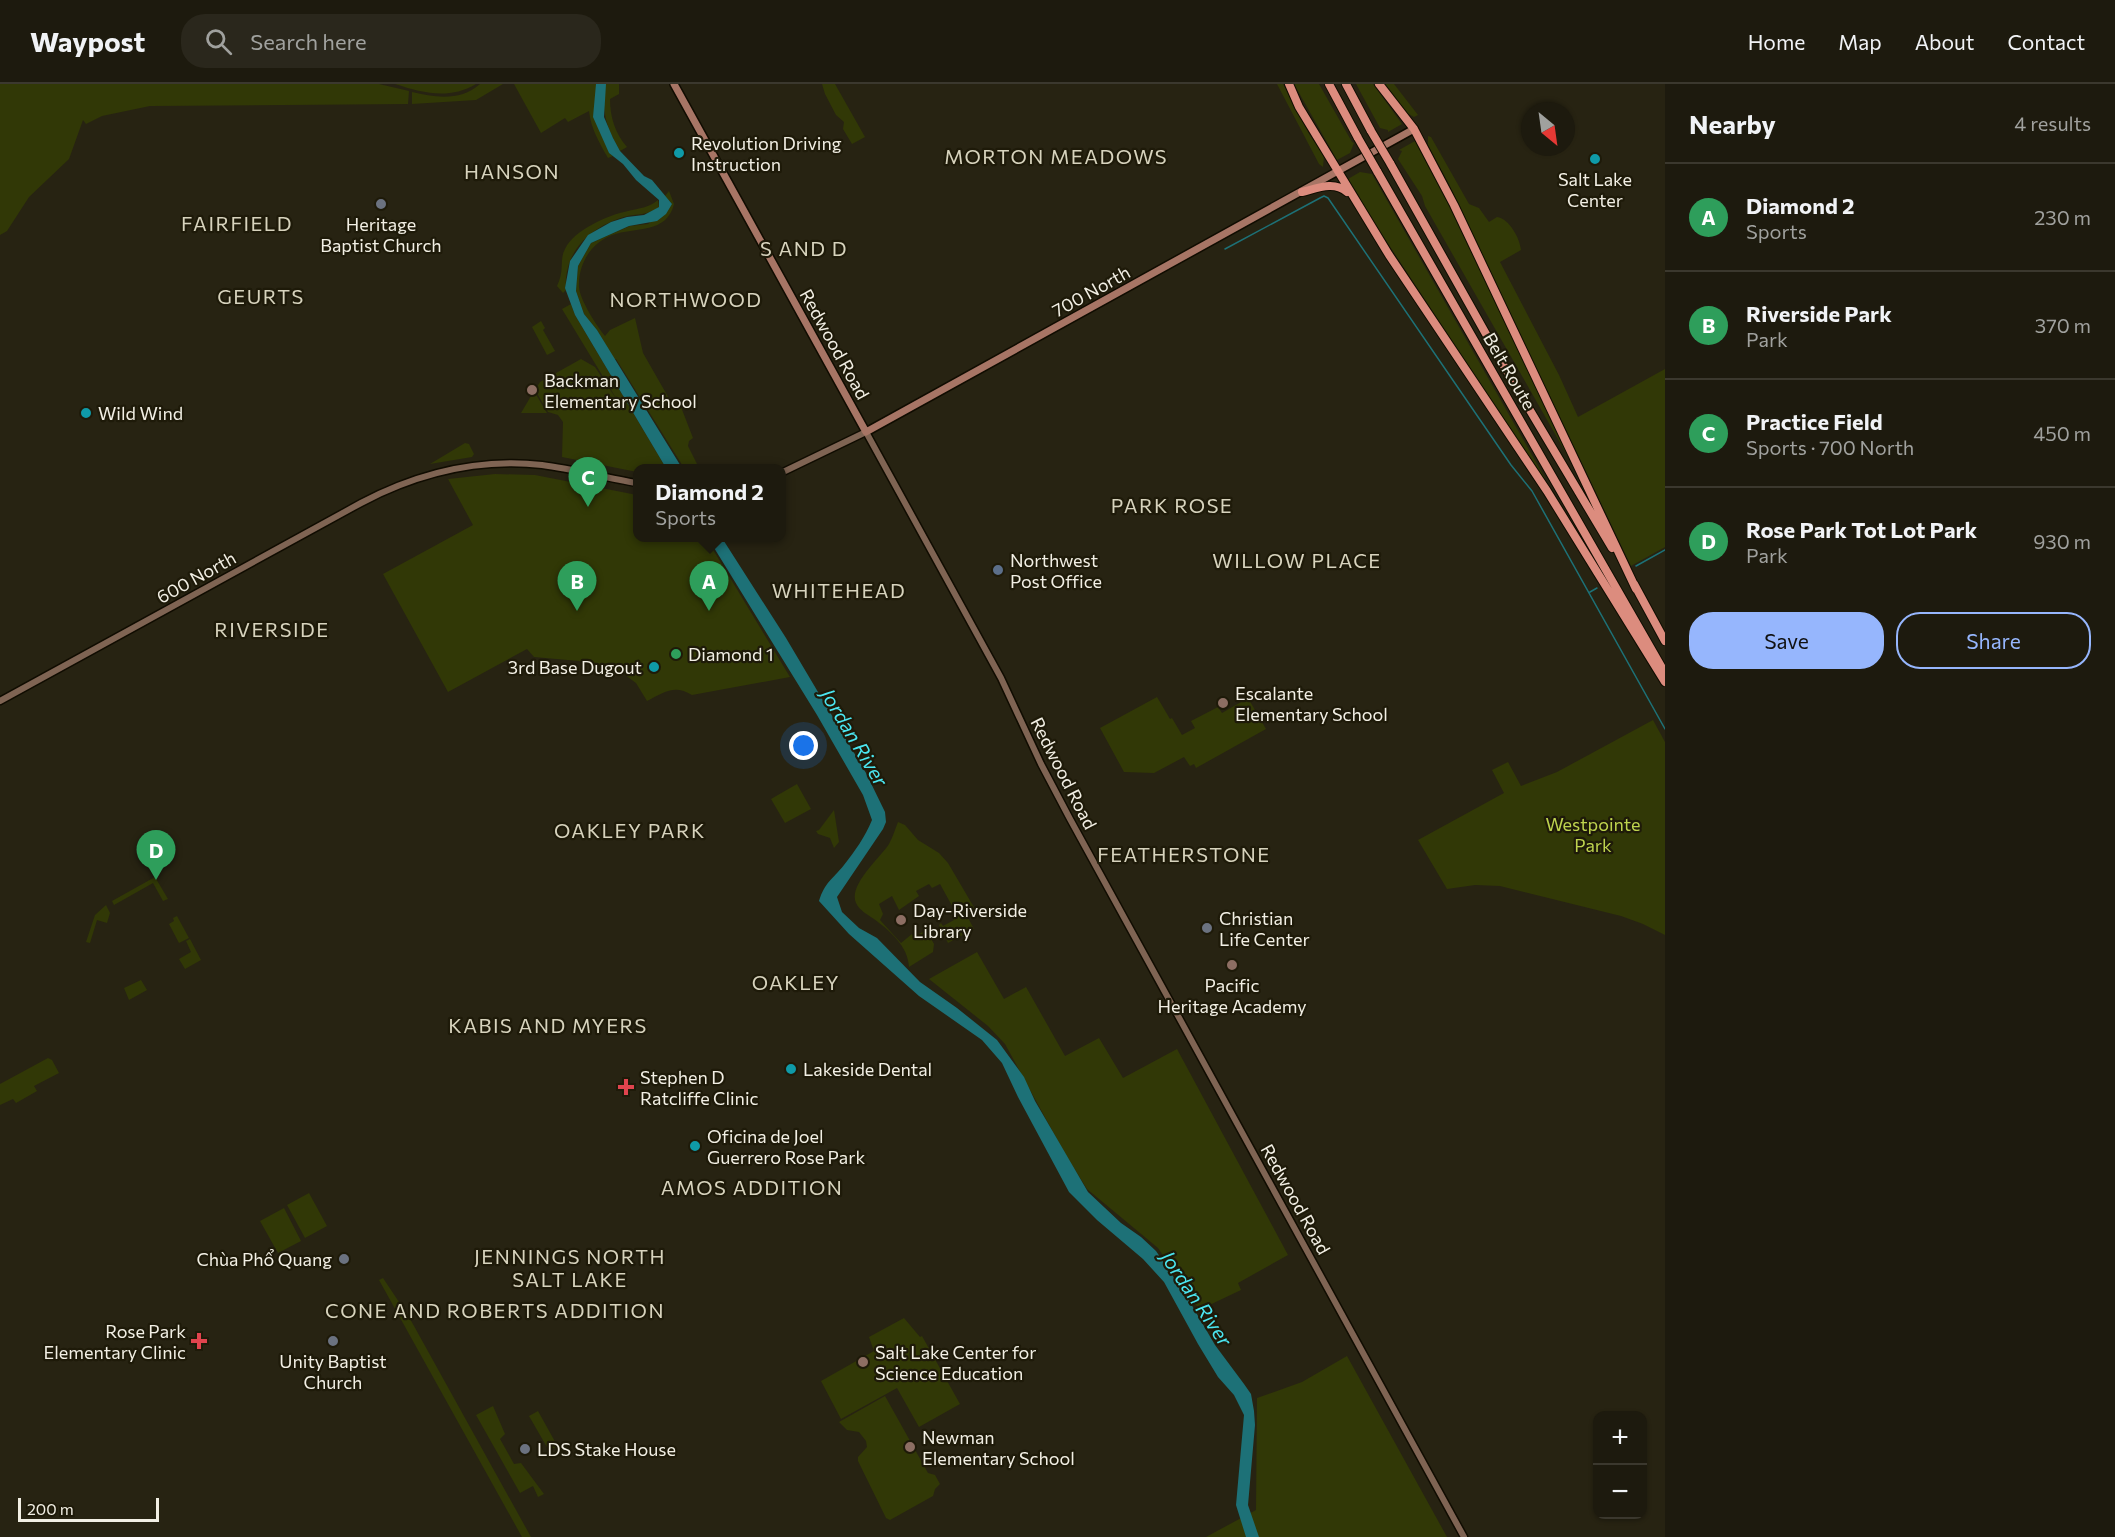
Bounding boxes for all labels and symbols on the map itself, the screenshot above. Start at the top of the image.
north arrow [1521,102,1575,156]
place label: Revolution Driving Instruction [691,132,842,175]
district label: MORTON MEADOWS [944,144,1168,168]
marker: Revolution Driving Instruction [672,146,686,160]
marker: Salt Lake Center [1588,152,1602,166]
district label: HANSON [464,159,560,183]
place label: Salt Lake Center [1558,168,1632,211]
marker: Heritage Baptist Church [374,197,388,211]
district label: FAIRFIELD [181,211,293,235]
place label: Heritage Baptist Church [320,213,442,256]
district label: S AND D [760,236,848,260]
street label: 700 North [1048,261,1134,321]
district label: GEURTS [217,284,305,308]
street label: Redwood Road [796,285,874,403]
district label: NORTHWOOD [609,287,763,311]
street label: Belt Route [1479,328,1541,414]
place label: Backman Elementary School [544,369,697,412]
marker: Backman Elementary School [525,383,539,397]
place label: Wild Wind [98,402,183,424]
marker: Wild Wind [79,406,93,420]
pin: C [568,458,608,507]
district label: PARK ROSE [1111,493,1233,517]
street label: 600 North [153,546,239,608]
district label: WILLOW PLACE [1212,548,1382,572]
place label: Northwest Post Office [1010,549,1102,592]
pin: B [558,562,596,611]
pin: A [690,562,728,611]
marker: Northwest Post Office [991,563,1005,577]
district label: WHITEHEAD [772,578,906,602]
district label: RIVERSIDE [214,617,330,641]
place label: Diamond 1 [688,643,774,665]
marker: Diamond 1 [669,647,683,661]
place label: 3rd Base Dugout [508,656,642,678]
marker: 3rd Base Dugout [647,660,661,674]
water label: Jordan River [815,682,894,791]
place label: Escalante Elementary School [1235,682,1388,725]
marker: Escalante Elementary School [1216,696,1230,710]
street label: Redwood Road [1026,713,1102,833]
your location [789,731,818,760]
park label: Westpointe Park [1545,813,1641,856]
district label: OAKLEY PARK [554,818,706,842]
pin: D [136,830,176,880]
district label: FEATHERSTONE [1097,842,1271,866]
place label: Day-Riverside Library [913,899,1027,942]
place label: Christian Life Center [1219,907,1310,950]
marker: Day-Riverside Library [894,913,908,927]
marker: Christian Life Center [1200,921,1214,935]
marker: Pacific Heritage Academy [1225,958,1239,972]
district label: OAKLEY [752,970,840,994]
place label: Pacific Heritage Academy [1157,974,1307,1017]
district label: KABIS AND MYERS [448,1013,648,1037]
place label: Lakeside Dental [803,1058,932,1080]
marker: Lakeside Dental [784,1062,798,1076]
place label: Stephen D Ratcliffe Clinic [640,1066,759,1109]
marker: Stephen D Ratcliffe Clinic [617,1078,635,1096]
place label: Oficina de Joel Guerrero Rose Park [707,1125,865,1168]
marker: Oficina de Joel Guerrero Rose Park [688,1139,702,1153]
street label: Redwood Road [1257,1140,1335,1258]
district label: AMOS ADDITION [661,1175,843,1199]
district label: JENNINGS NORTH SALT LAKE [474,1244,666,1291]
water label: Jordan River [1155,1244,1238,1351]
place label: Chùa Phổ Quang [196,1248,332,1270]
marker: Chùa Phổ Quang [337,1252,351,1266]
district label: CONE AND ROBERTS ADDITION [325,1298,665,1322]
place label: Rose Park Elementary Clinic [44,1320,186,1363]
marker: Rose Park Elementary Clinic [190,1332,208,1350]
marker: Unity Baptist Church [326,1334,340,1348]
place label: Salt Lake Center for Science Education [875,1341,1037,1384]
place label: Unity Baptist Church [279,1350,387,1393]
marker: Salt Lake Center for Science Education [856,1355,870,1369]
place label: Newman Elementary School [922,1426,1075,1469]
place label: LDS Stake House [537,1438,676,1460]
marker: Newman Elementary School [903,1440,917,1454]
marker: LDS Stake House [518,1442,532,1456]
scale bar [18,1495,159,1522]

